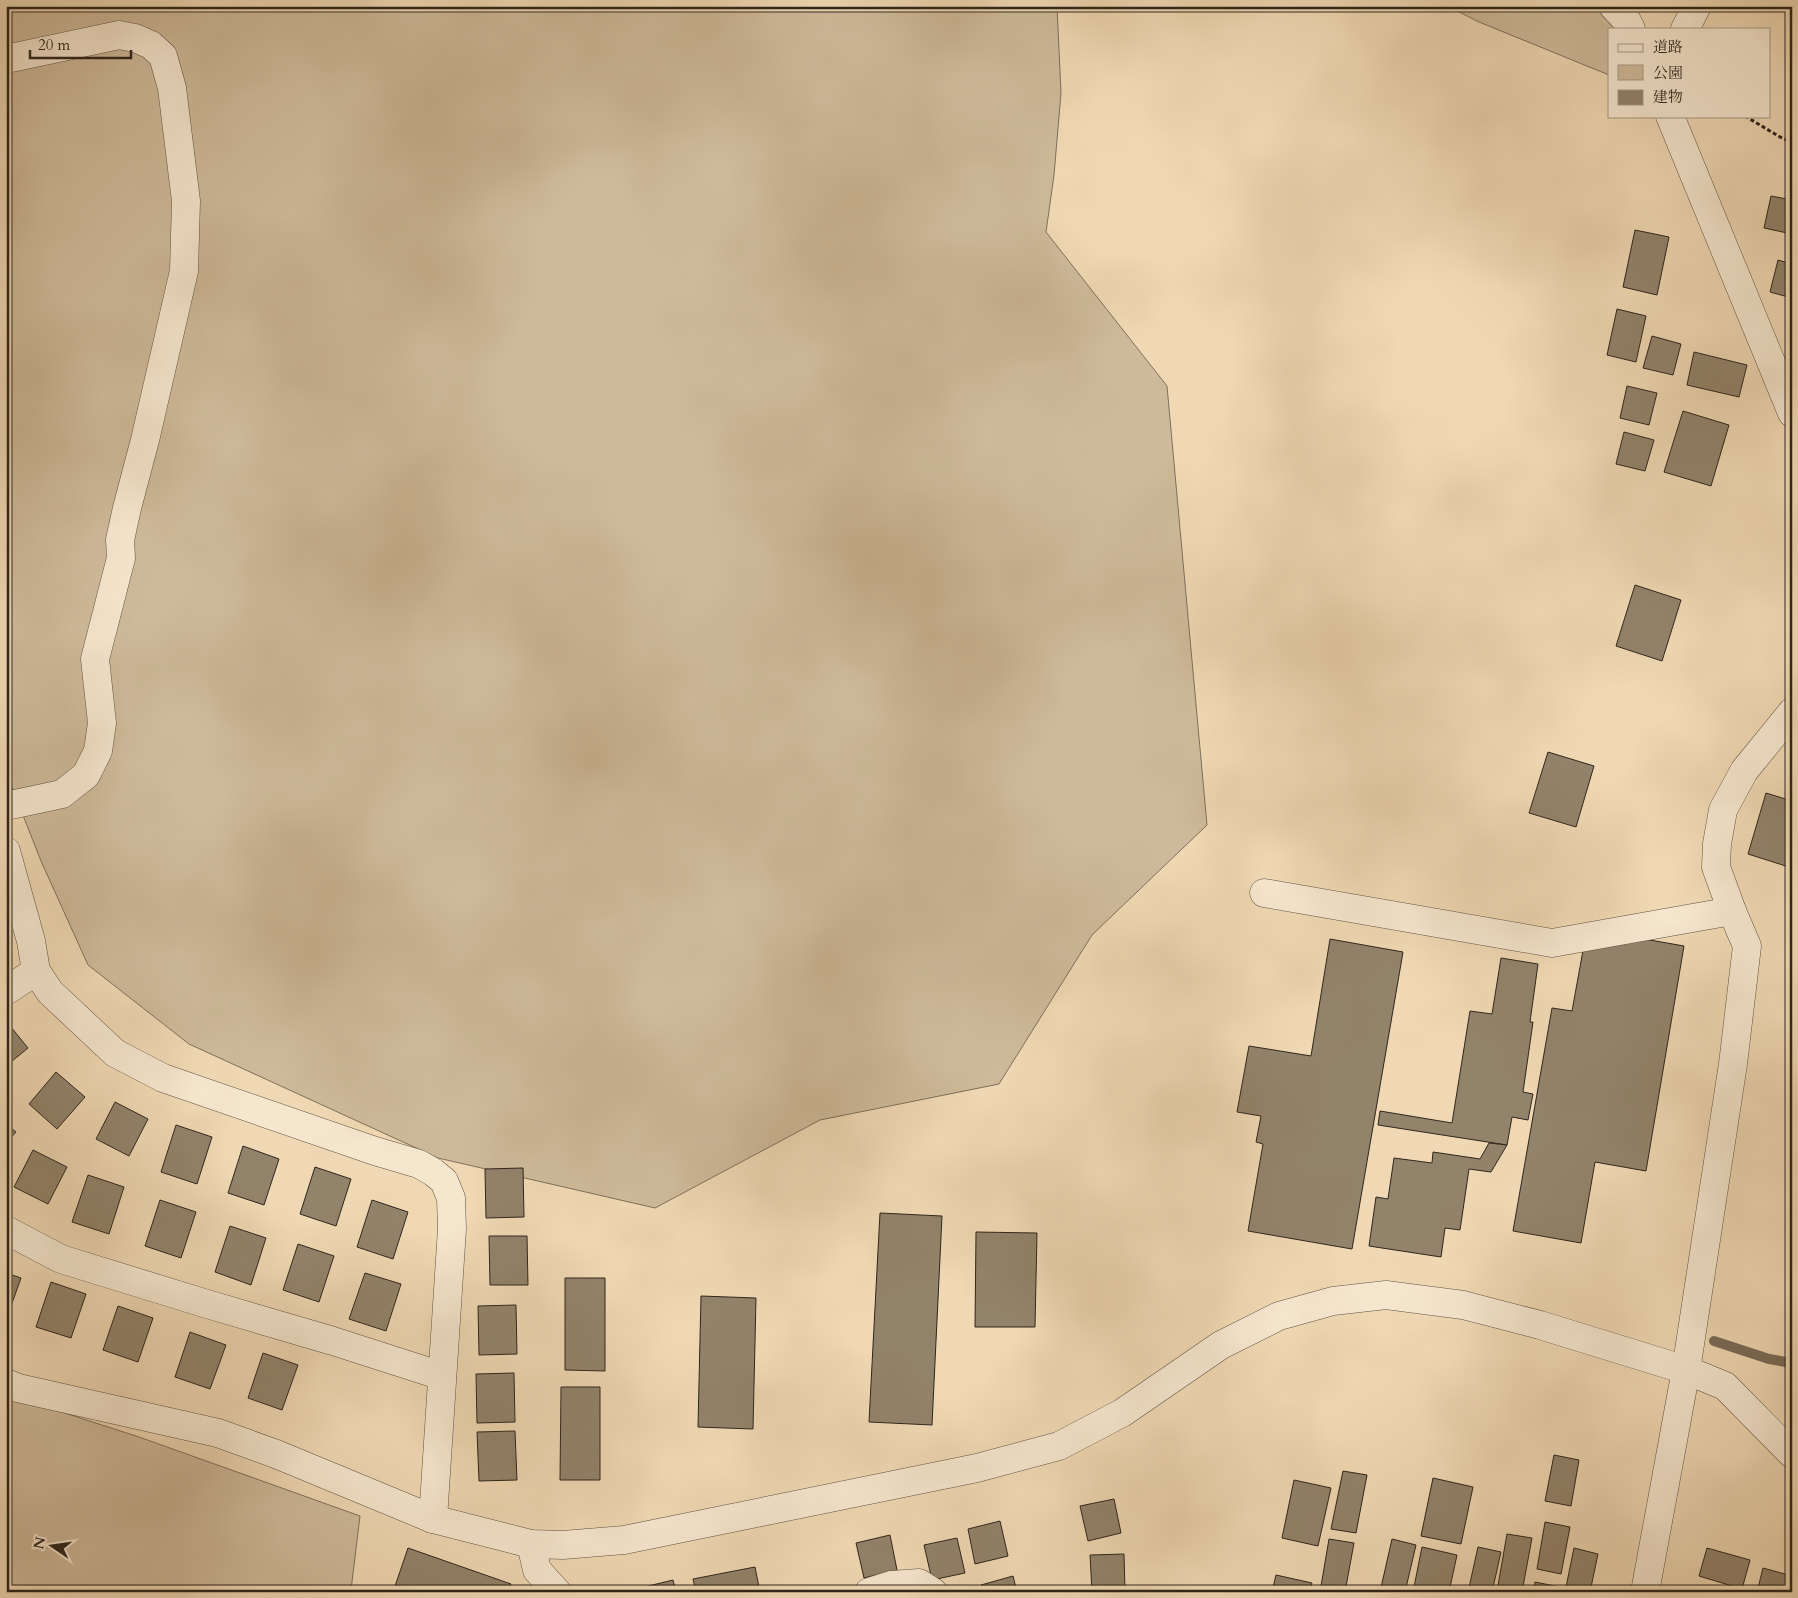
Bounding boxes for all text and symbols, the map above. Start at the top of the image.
scale bar [30,28,131,60]
legend [1608,28,1770,118]
text: 20 m [38,35,70,55]
text: 道路 [1653,37,1683,57]
text: 公園 [1653,63,1683,83]
text: 建物 [1653,87,1683,107]
north arrow [28,1520,78,1570]
text: N [29,1535,50,1551]

